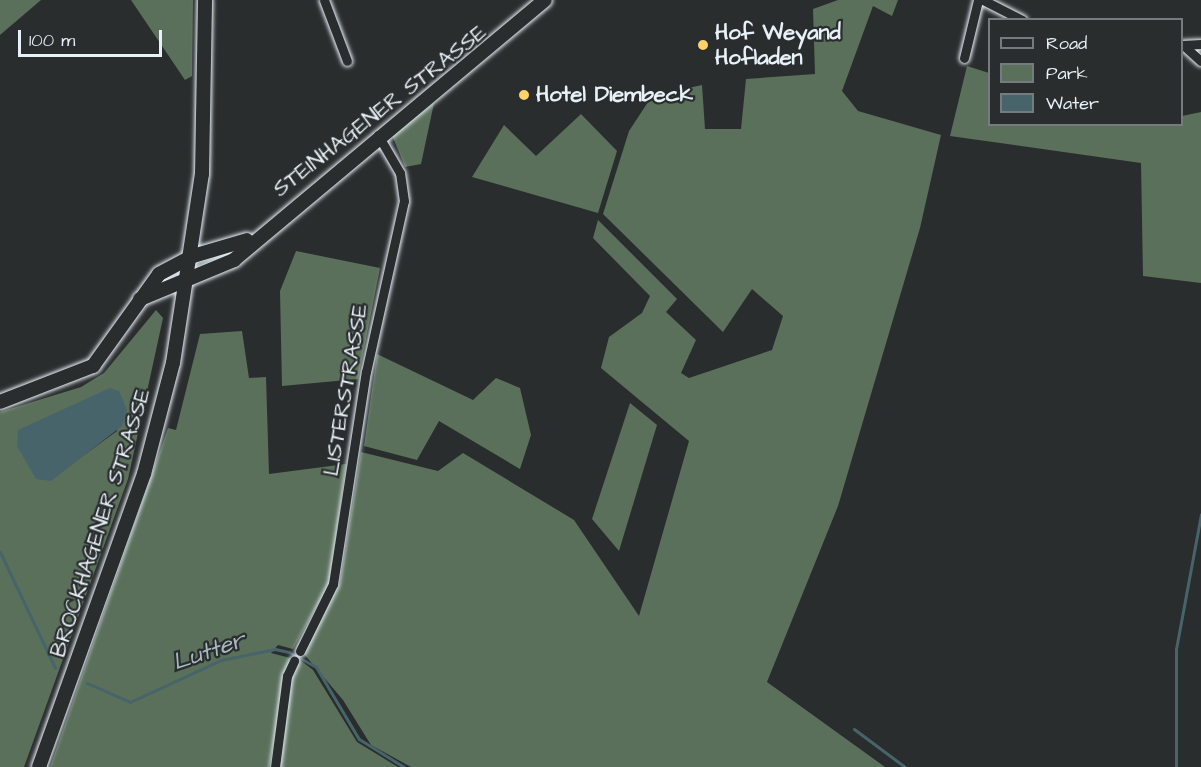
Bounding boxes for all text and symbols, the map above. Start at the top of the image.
scale bar [21,18,165,56]
legend [988,18,1183,126]
street label: STEINHAGENER STRASSE [268,19,492,203]
place label: Hof Weyand Hofladen [715,19,841,70]
text: 100 m [29,28,75,53]
text: Road [1046,31,1087,56]
marker: Hof Weyand Hofladen [696,38,710,52]
text: Park [1046,61,1088,86]
place label: Hotel Diembeck [536,82,693,108]
marker: Hotel Diembeck [517,88,531,102]
text: Water [1046,91,1099,116]
street label: LISTERSTRASSE [318,302,374,478]
street label: BROCKHAGENER STRASSE [45,385,157,661]
water label: Lutter [169,626,249,678]

